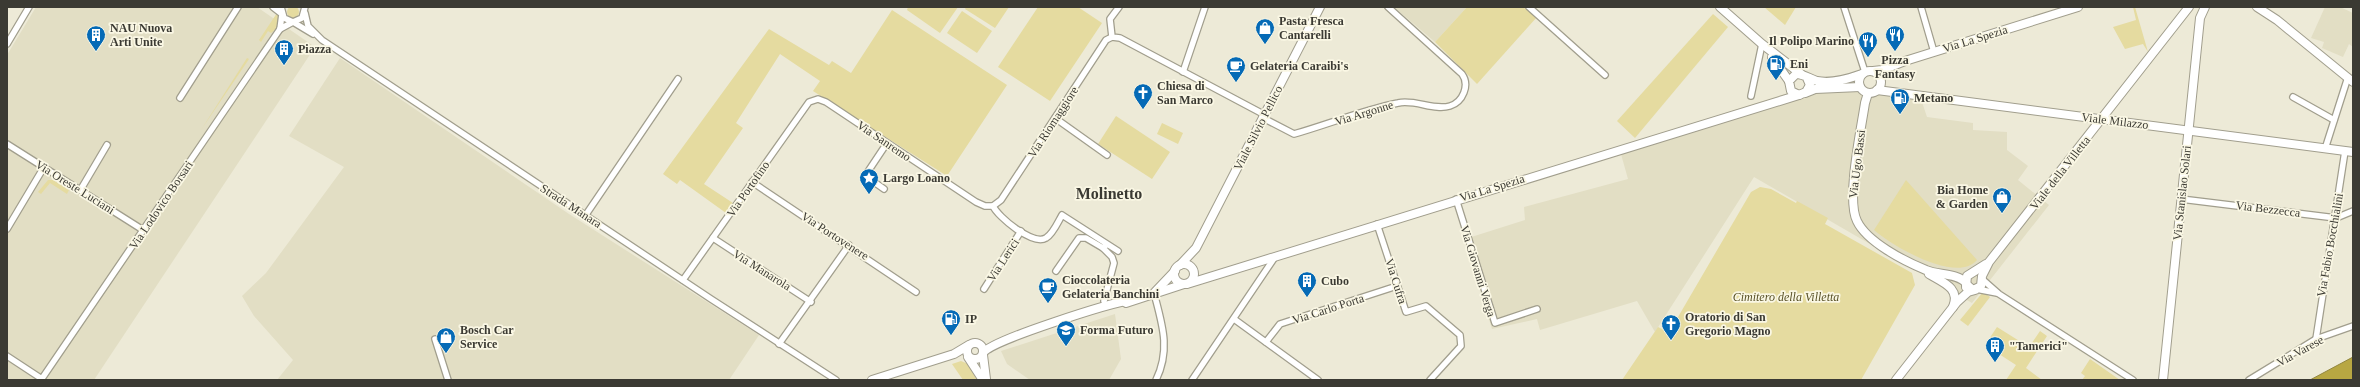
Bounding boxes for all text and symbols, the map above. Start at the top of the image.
place label: Pasta Fresca Cantarelli [1279,14,1344,42]
shop icon: Pasta Fresca Cantarelli [1254,17,1276,45]
place label: NAU Nuova Arti Unite [110,21,172,49]
street label: Via La Spezia [1941,22,2010,56]
building icon: NAU Nuova Arti Unite [85,24,107,52]
restaurant icon: Pizza Fantasy [1884,24,1906,52]
restaurant icon: Il Polipo Marino [1857,30,1879,58]
place label: Il Polipo Marino [1769,34,1854,48]
building icon: Piazza [273,38,295,66]
place label: Piazza [298,42,331,56]
fuel station icon: Eni [1765,53,1787,81]
place label: Pizza Fantasy [1875,53,1915,81]
cafe icon: Gelateria Caraibi's [1225,55,1247,83]
place label: Eni [1790,57,1809,71]
place label: Gelateria Caraibi's [1250,59,1349,73]
place label: Chiesa di San Marco [1157,79,1213,107]
church icon: Chiesa di San Marco [1132,82,1154,110]
street label: Viale Silvio Pellico [1231,83,1285,173]
street label: Via Riomaggiore [1025,84,1081,160]
fuel station icon: Metano [1889,87,1911,115]
place label: Metano [1914,91,1953,105]
street label: Via Argonne [1333,97,1395,129]
street label: Viale Milazzo [2081,110,2149,132]
street label: Via Sanremo [854,118,914,164]
street label: Via Ugo Bassi [1846,128,1868,199]
street label: Viale della Villetta [2027,133,2094,213]
street label: Via Stanislao Solari [2170,144,2194,241]
street label: Via Oreste Luciani [33,157,118,217]
street label: Via Lodovico Borsari [126,157,196,252]
street label: Via Portofino [724,158,772,220]
place icon: Largo Loano [858,167,880,195]
place label: Largo Loano [883,171,950,185]
street label: Via La Spezia [1458,171,1527,205]
street label: Strada Manara [538,181,605,231]
place label: Bia Home & Garden [1936,183,1989,211]
district label: Molinetto [1076,185,1142,202]
shop icon: Bia Home & Garden [1991,186,2013,214]
street label: Via Fabio Bocchialini [2314,191,2346,298]
street label: Via Bezzecca [2235,198,2302,220]
street label: Via Portovenere [799,209,871,263]
street label: Via Giovanni Verga [1457,224,1499,319]
street label: Via Lerici [984,235,1022,284]
street label: Via Manarola [730,247,794,294]
street label: Via Cufra [1382,257,1410,306]
building icon: Cubo [1296,270,1318,298]
place label: Cioccolateria Gelateria Banchini [1062,273,1160,301]
place label: Cubo [1321,274,1349,288]
cafe icon: Cioccolateria Gelateria Banchini [1037,276,1059,304]
park label: Cimitero della Villetta [1733,290,1839,304]
street label: Via Carlo Porta [1290,291,1366,327]
fuel station icon: IP [940,308,962,336]
place label: Oratorio di San Gregorio Magno [1685,310,1770,338]
place label: IP [965,312,977,326]
church icon: Oratorio di San Gregorio Magno [1660,313,1682,341]
school or university icon: Forma Futuro [1055,319,1077,347]
place label: Bosch Car Service [460,323,514,351]
place label: Forma Futuro [1080,323,1153,337]
shop icon: Bosch Car Service [435,326,457,354]
street label: Via Varese [2274,332,2326,370]
building icon: "Tamerici" [1984,335,2006,363]
place label: "Tamerici" [2009,339,2068,353]

